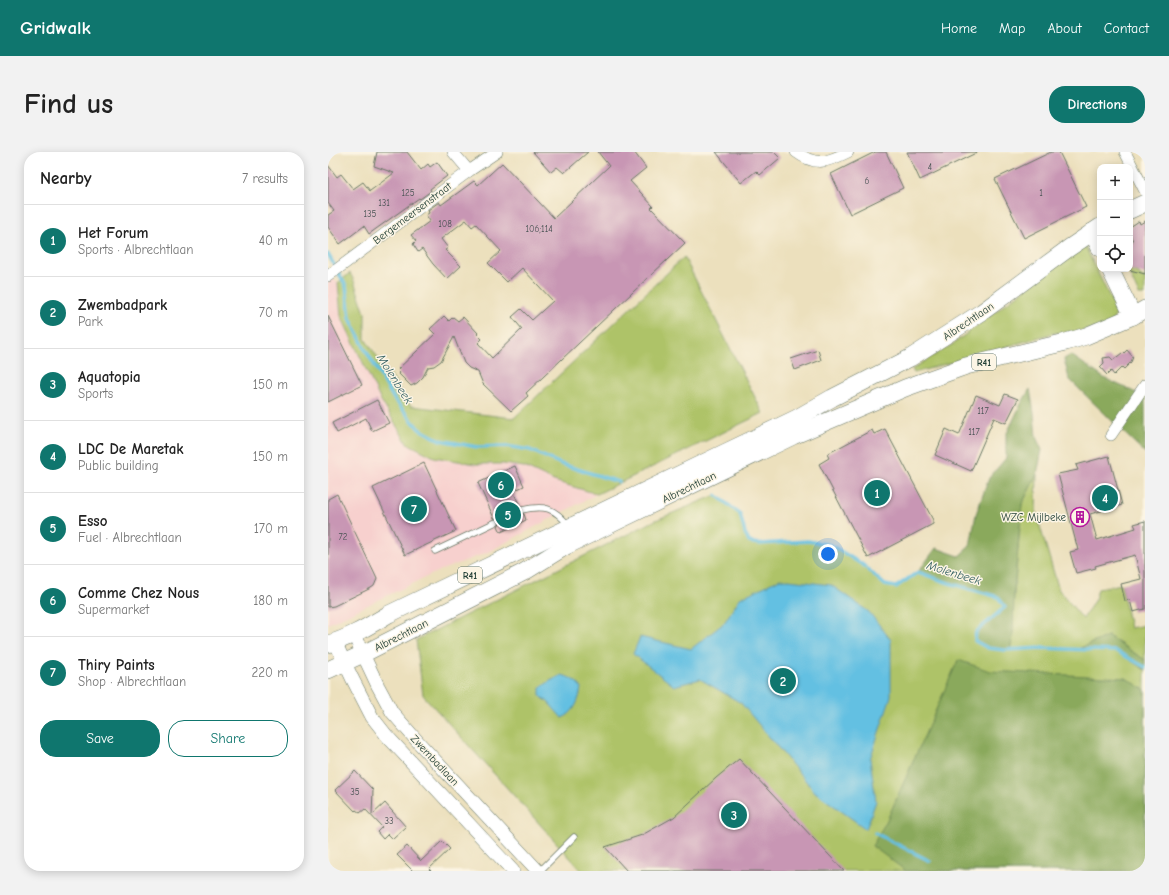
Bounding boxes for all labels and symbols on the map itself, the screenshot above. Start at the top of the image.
house number: 4 [928,162,932,172]
house number: 6 [865,176,870,186]
street label: Bergemeersenstraat [371,179,455,247]
house number: 125 [401,188,415,198]
house number: 1 [1039,188,1043,198]
house number: 131 [378,198,390,208]
house number: 135 [364,209,377,219]
house number: 108 [438,219,452,229]
house number: 106;114 [525,224,553,234]
street label: Albrechtlaan [940,300,996,343]
water label: Molenbeek [374,351,416,407]
road number: R41 [972,354,996,370]
house number: 117 [977,406,989,416]
house number: 117 [968,427,980,437]
street label: Albrechtlaan [660,469,718,506]
pin: 6 [488,470,514,500]
pin: 1 [864,478,890,508]
pin: 4 [1092,483,1118,513]
pin: 7 [401,494,427,524]
pin: 5 [495,500,521,530]
building icon: WZC Mijlbeke [1069,506,1091,528]
place label: WZC Mijlbeke [1001,511,1066,524]
house number: 72 [339,532,348,542]
your location [818,544,838,564]
water label: Molenbeek [924,558,983,588]
road number: R41 [458,567,482,583]
street label: Albrechtlaan [372,616,430,655]
pin: 2 [770,666,796,696]
street label: Zwembadlaan [408,732,461,788]
house number: 35 [350,787,360,797]
pin: 3 [721,800,747,830]
house number: 33 [384,816,394,826]

